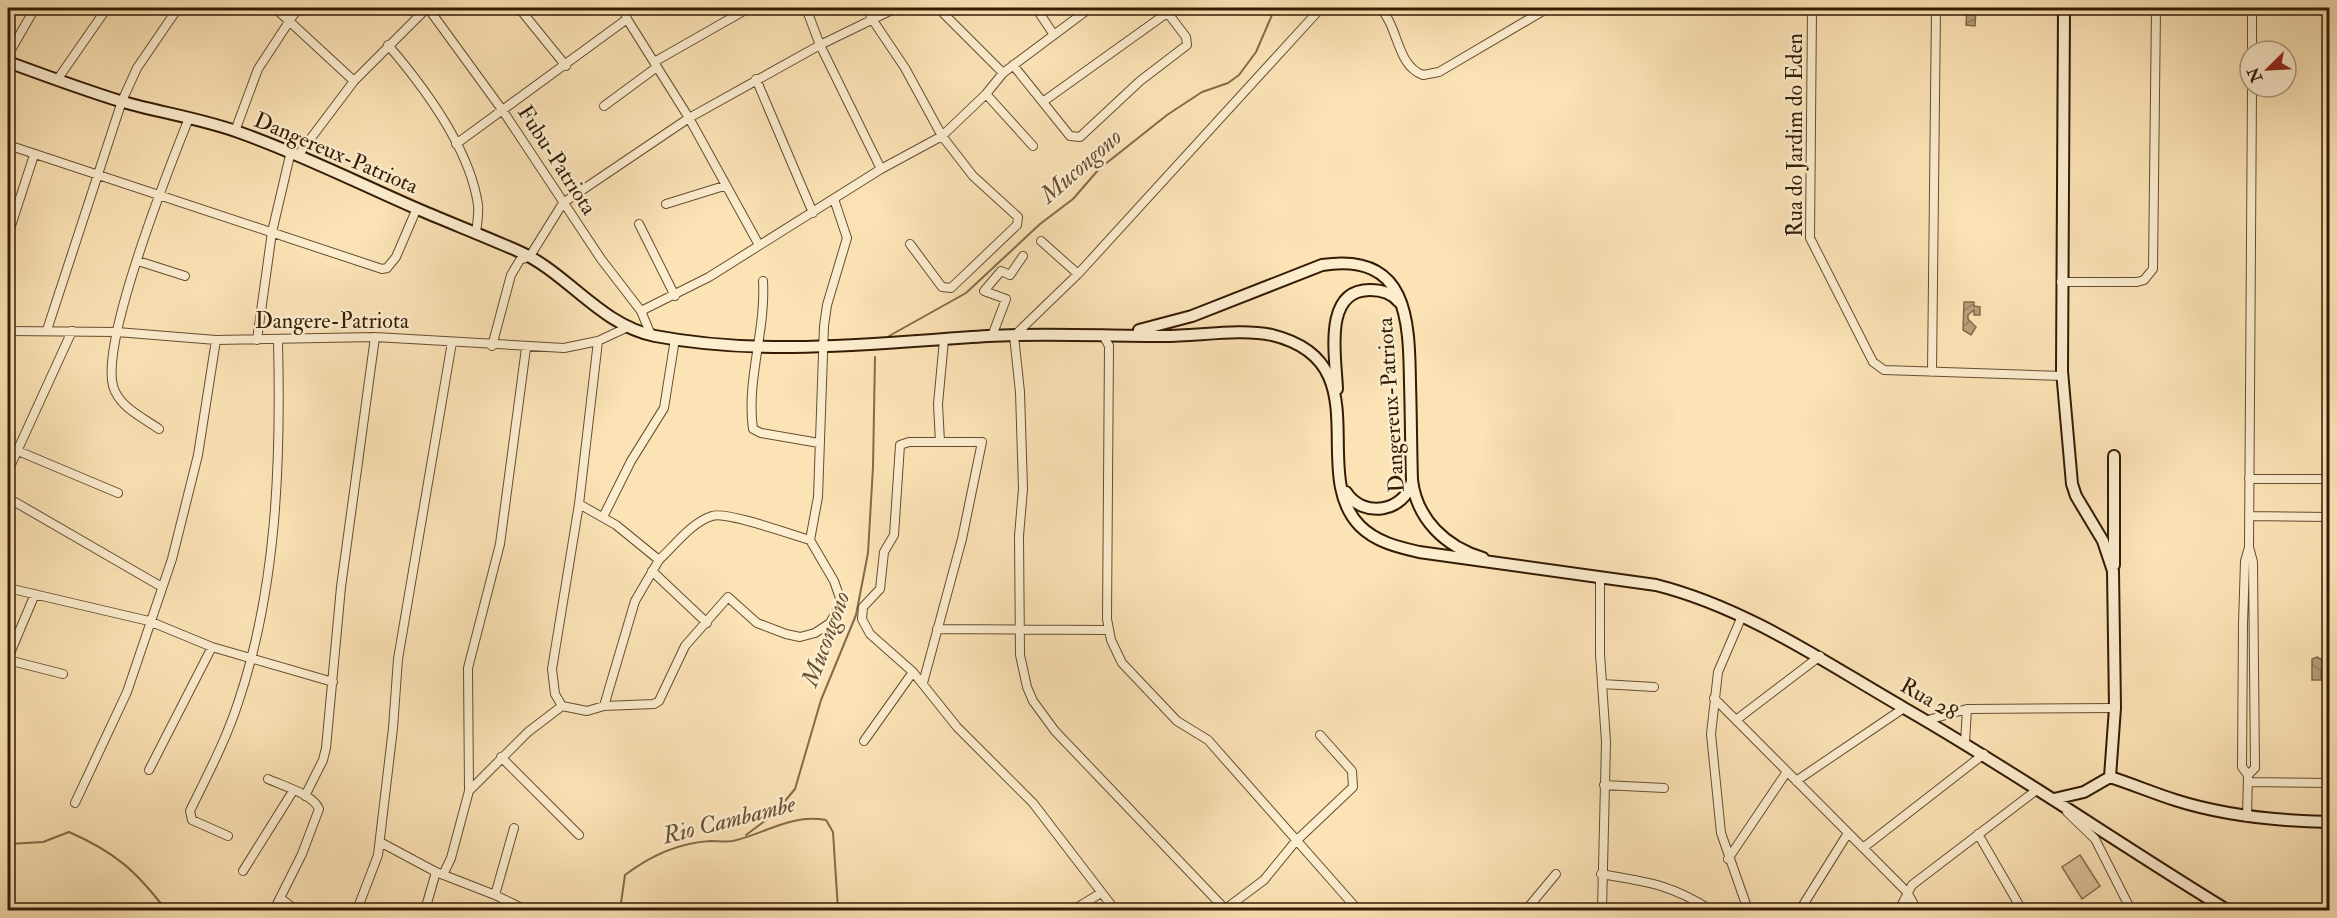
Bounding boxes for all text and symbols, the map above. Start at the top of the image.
street label: Rua do Jardim do Eden [1781,33,1809,237]
north arrow [2238,39,2298,99]
text: N [2243,63,2268,86]
street label: Fubu-Patriota [511,100,603,221]
street label: Dangereux-Patriota [250,106,423,201]
water label: Mucongono [1032,122,1129,212]
street label: Dangere-Patriota [255,307,410,335]
street label: Dangereux-Patriota [1371,316,1411,493]
water label: Mucongono [794,587,858,693]
street label: Rua 28 [1895,671,1963,727]
water label: Rio Cambambe [659,788,799,852]

